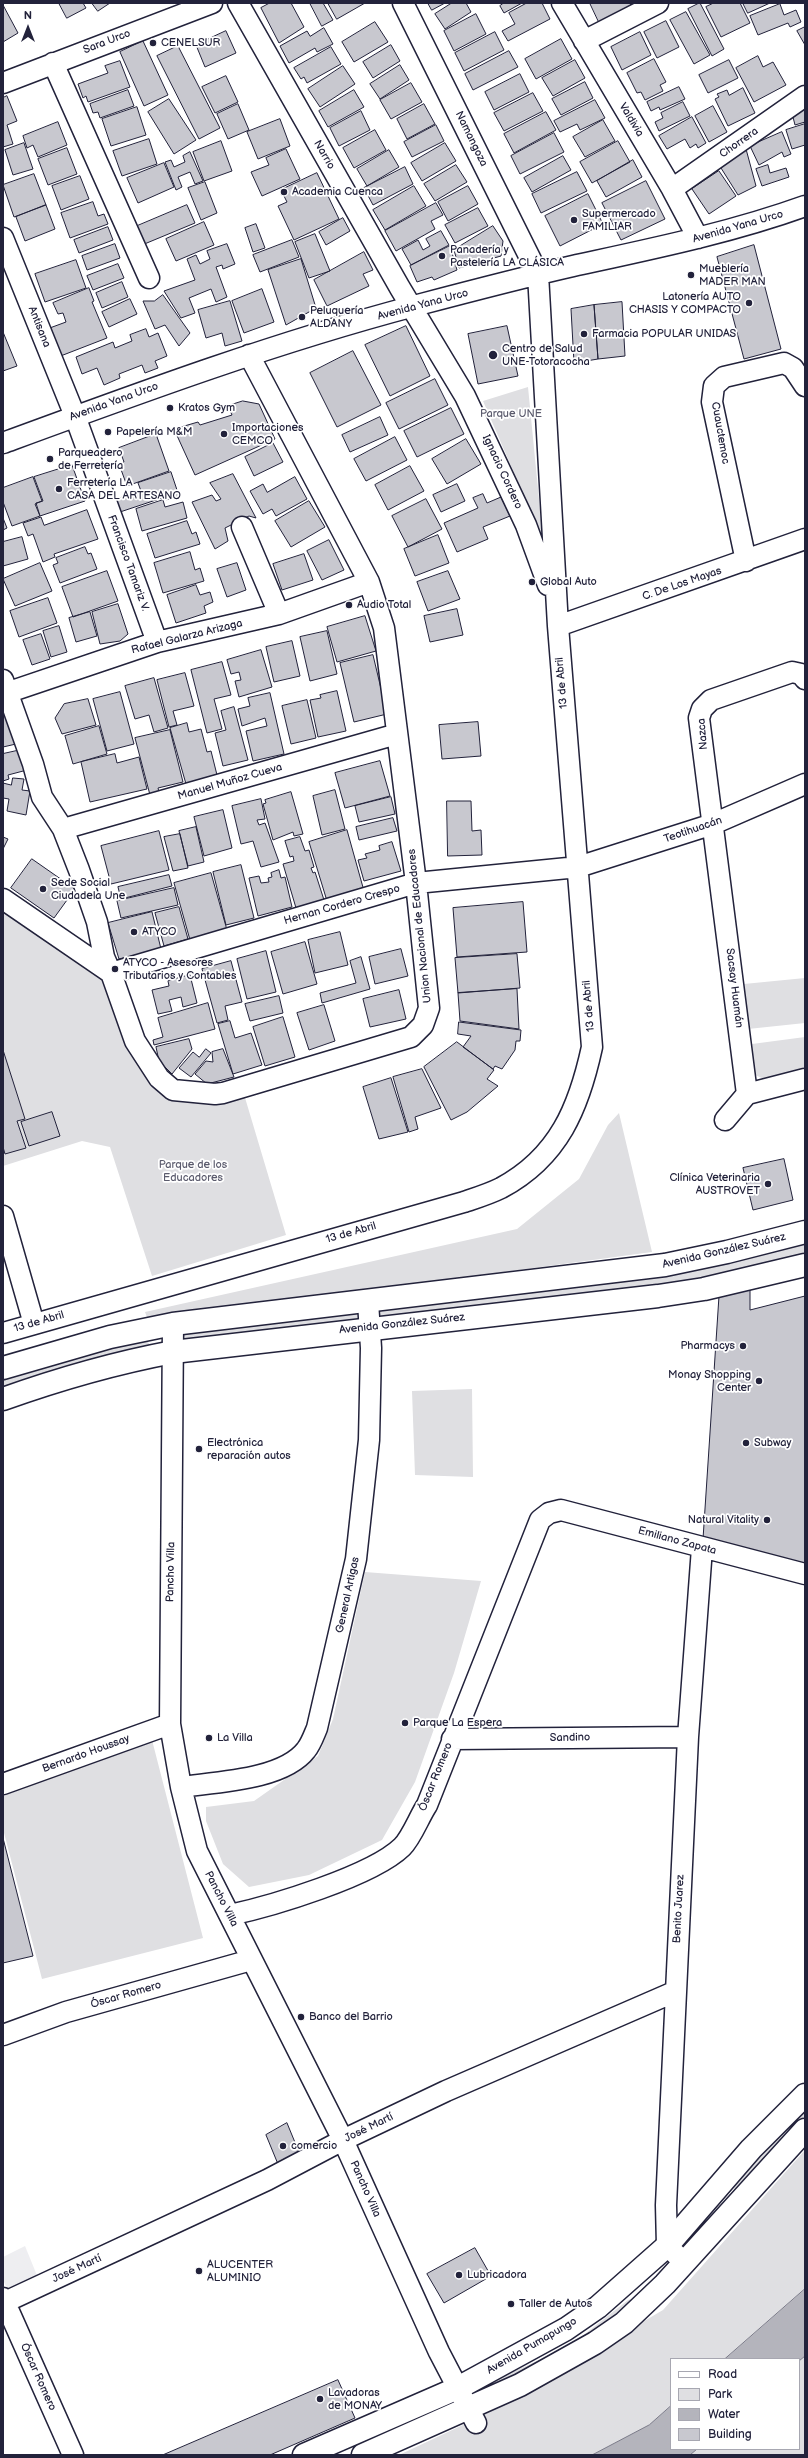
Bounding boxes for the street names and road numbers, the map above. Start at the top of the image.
street label: Sara Urco [81,27,133,57]
street label: Valdivia [616,101,646,139]
street label: Namangoza [452,109,490,169]
street label: Chorrera [717,125,761,161]
street label: Narrio [310,138,338,172]
street label: Avenida Yana Urco [691,208,785,246]
street label: Avenida Yana Urco [376,287,470,323]
street label: Antisana [25,305,53,349]
street label: Avenida Yana Urco [68,380,160,424]
street label: Cuauctemoc [708,401,732,465]
street label: Ignacio Cordero [479,433,525,511]
street label: Francisco Tamariz V. [104,513,152,613]
street label: C. De Los Mayas [641,564,723,604]
street label: Rafael Galarza Arizaga [130,617,244,657]
street label: 13 de Abril [553,657,571,709]
street label: Nazca [695,718,711,750]
street label: Manuel Muñoz Cueva [176,761,284,803]
street label: Teotihuacán [662,814,724,846]
street label: Union Nacional de Educadores [405,848,435,1004]
street label: Hernan Cordero Crespo [283,882,401,928]
street label: Sacsay Huamán [723,947,745,1029]
street label: 13 de Abril [580,980,598,1032]
street label: 13 de Abril [324,1220,378,1246]
street label: Avenida González Suárez [661,1230,787,1272]
street label: 13 de Abril [12,1309,66,1335]
street label: Avenida González Suárez [339,1311,465,1337]
street label: Emiliano Zapata [636,1524,718,1558]
street label: Pancho Villa [164,1542,178,1602]
street label: General Artigas [333,1556,363,1634]
street label: Sandino [550,1731,590,1745]
street label: Bernardo Houssay [40,1732,132,1776]
street label: Óscar Romero [416,1741,456,1813]
street label: Pancho Villa [201,1869,241,1929]
street label: Benito Juarez [671,1874,687,1944]
street label: Óscar Romero [89,1979,163,2011]
street label: José Martí [342,2111,396,2145]
street label: Pancho Villa [347,2159,383,2219]
street label: José Martí [50,2252,104,2286]
street label: Avenida Pumapungo [485,2315,579,2377]
street label: Óscar Romero [17,2341,59,2413]

